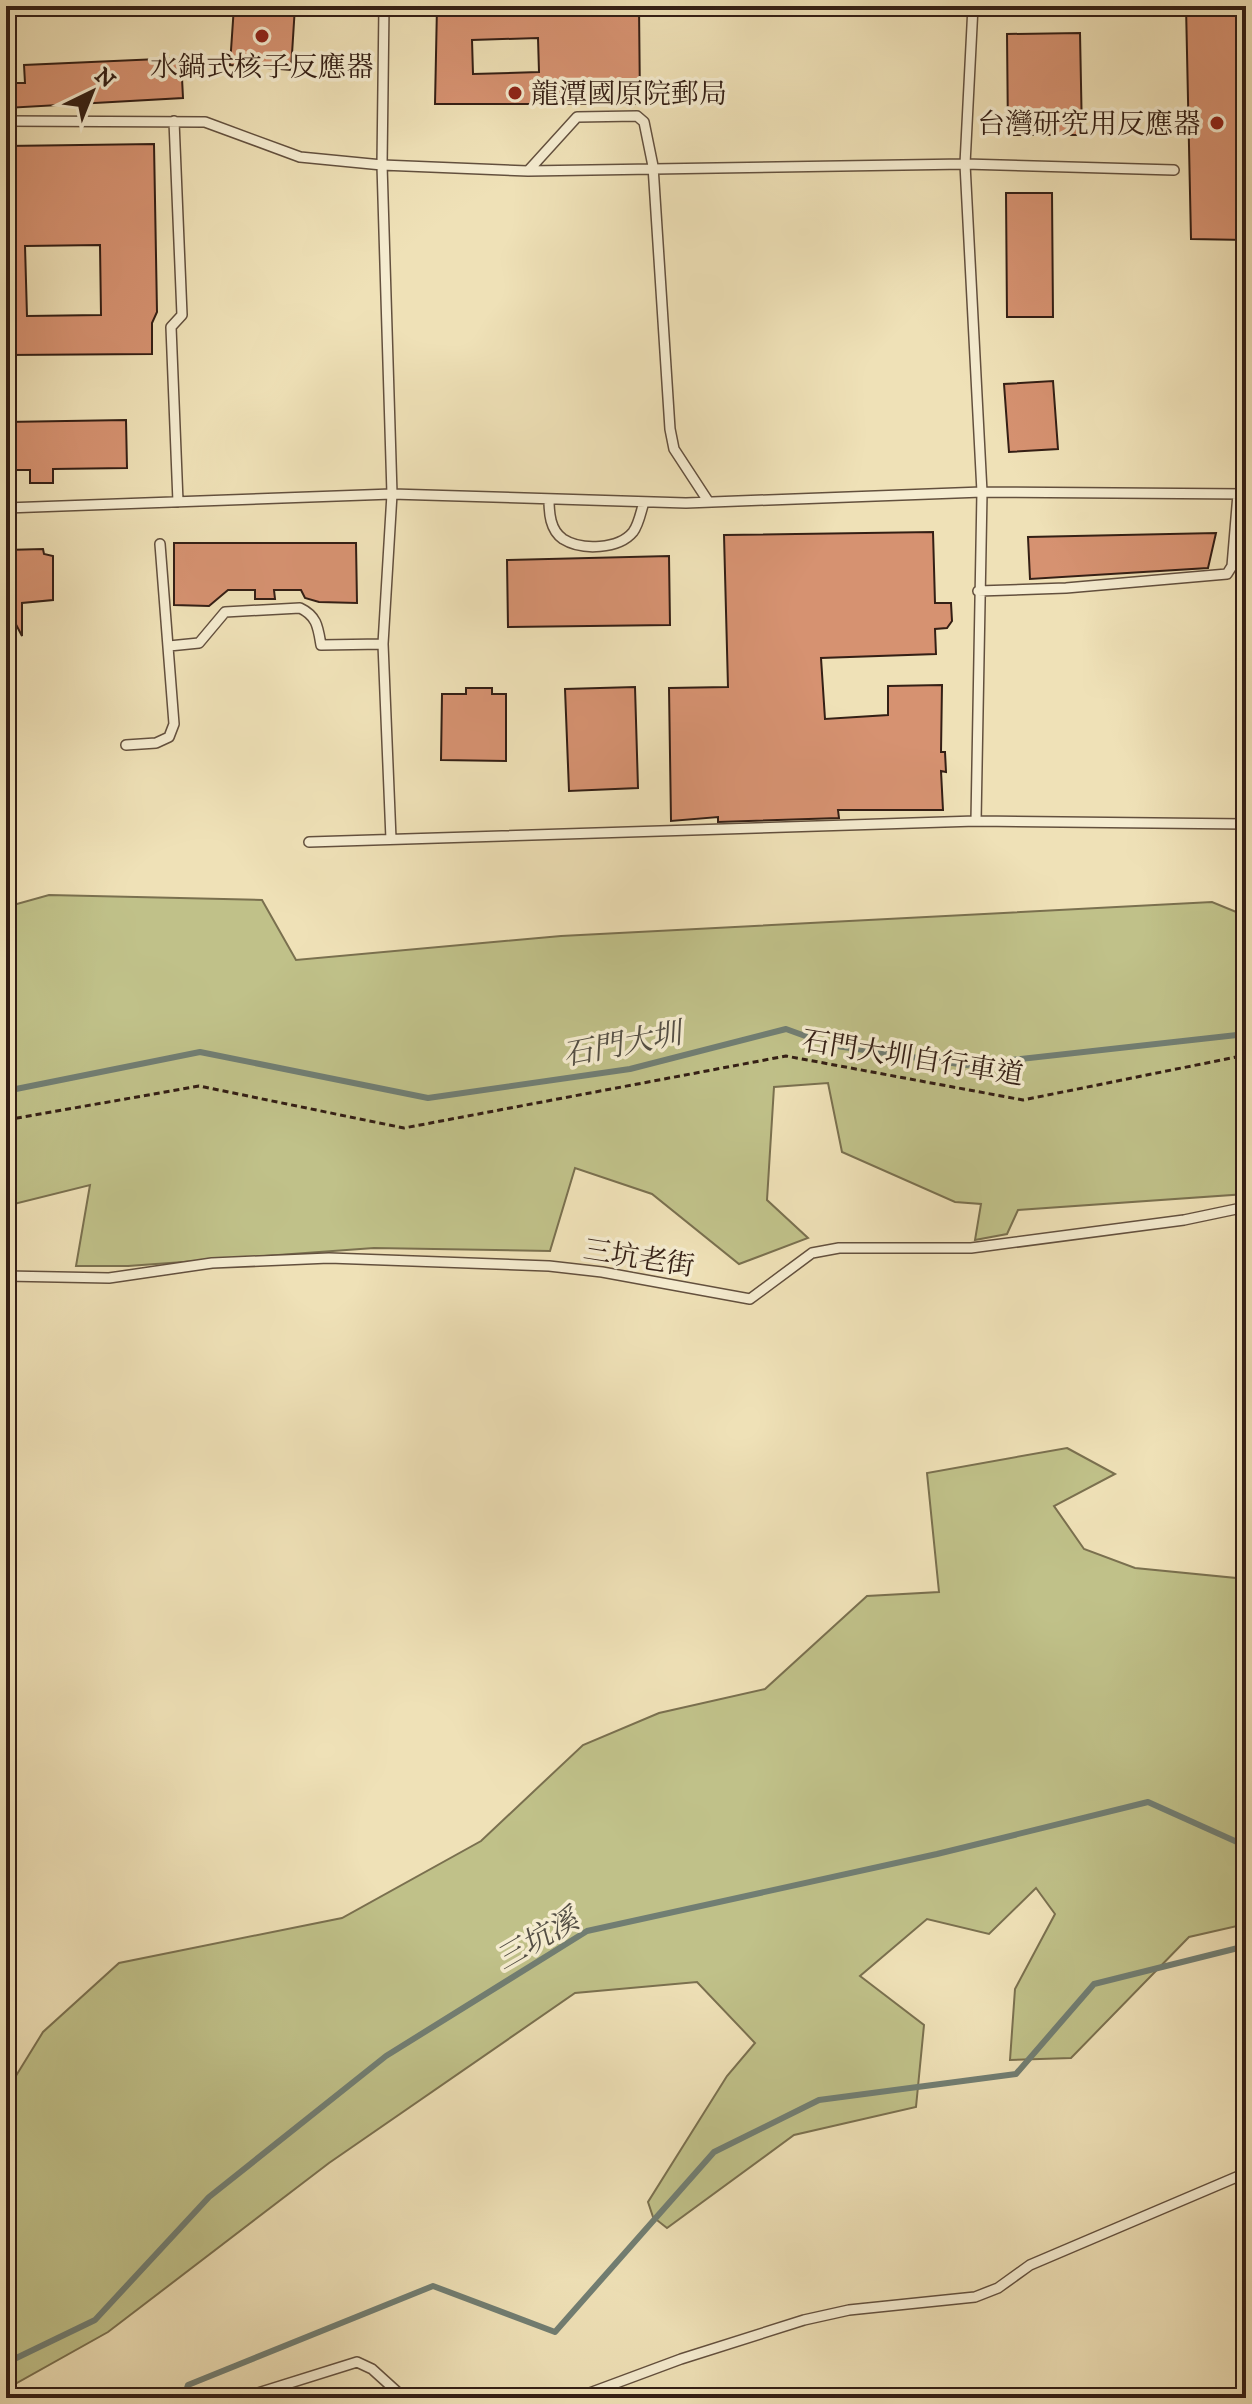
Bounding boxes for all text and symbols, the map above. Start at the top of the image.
marker: 水鍋式核子反應器 [253,27,271,45]
place label: 水鍋式核子反應器 [150,50,374,85]
north arrow [52,52,132,132]
text: N [89,62,120,95]
place label: 龍潭國原院郵局 [531,77,727,112]
marker: 龍潭國原院郵局 [506,84,524,102]
place label: 台灣研究用反應器 [977,107,1201,142]
marker: 台灣研究用反應器 [1208,114,1226,132]
water label: 石門大圳 [560,1015,690,1075]
street label: 石門大圳自行車道 [799,1024,1026,1093]
street label: 三坑老街 [581,1232,697,1285]
water label: 三坑溪 [490,1900,589,1979]

